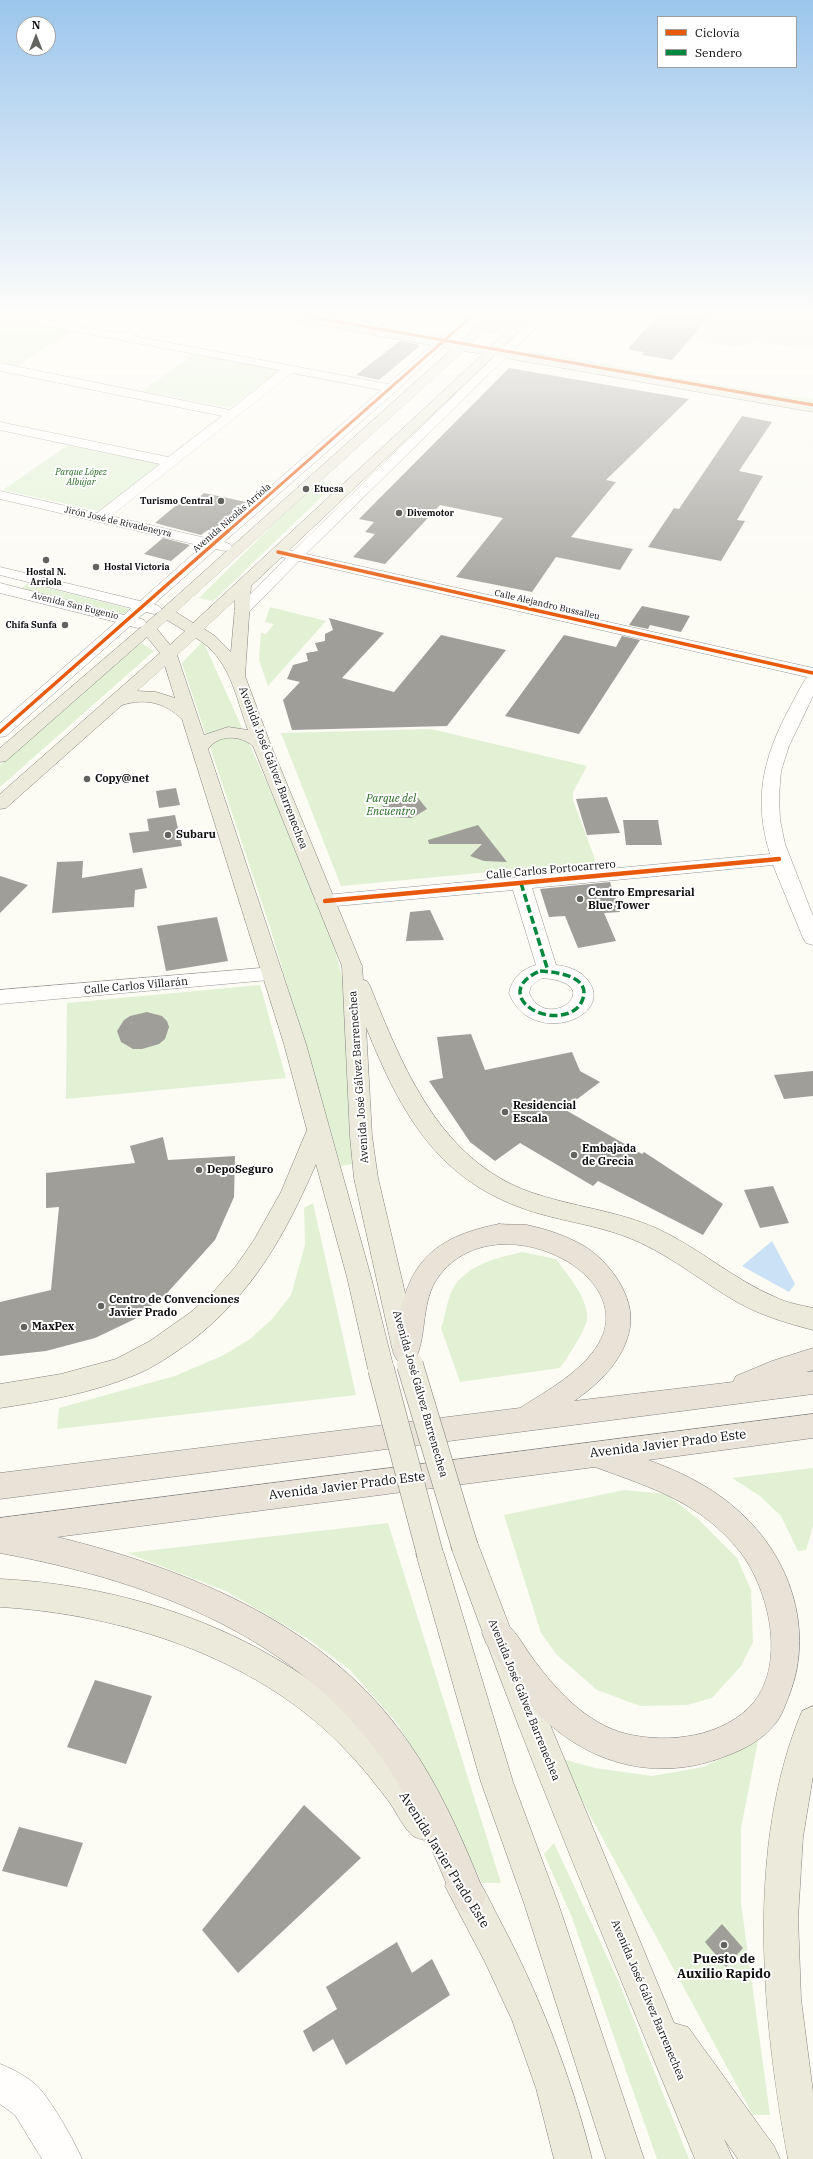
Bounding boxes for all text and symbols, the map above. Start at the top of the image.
north arrow [16,16,56,56]
legend [657,16,797,68]
text: N [32,18,40,32]
text: Ciclovía [695,25,740,40]
text: Sendero [695,45,742,60]
park label: Parque López Albújar [55,467,107,488]
street label: Avenida Nicolás Arriola [191,481,273,555]
marker: Etucsa [301,484,311,494]
place label: Etucsa [314,484,344,494]
place label: Turismo Central [140,496,213,506]
marker: Turismo Central [216,496,226,506]
street label: Jirón José de Rivadeneyra [63,504,173,540]
marker: Divemotor [394,508,404,518]
place label: Divemotor [407,508,454,518]
marker: Hostal N. Arriola [41,555,51,565]
marker: Hostal Victoria [91,562,101,572]
place label: Hostal Victoria [104,562,170,572]
place label: Hostal N. Arriola [26,567,66,588]
street label: Calle Alejandro Bussalleu [493,588,601,622]
street label: Avenida San Eugenio [30,590,120,622]
place label: Chifa Sunfa [6,620,57,630]
marker: Chifa Sunfa [60,620,70,630]
street label: Avenida José Gálvez Barrenechea [236,685,310,851]
place label: Copy@net [95,772,149,786]
marker: Copy@net [82,774,92,784]
park label: Parque del Encuentro [366,792,416,818]
place label: Subaru [176,828,216,842]
marker: Subaru [163,830,173,840]
street label: Calle Carlos Portocarrero [486,858,616,882]
place label: Centro Empresarial Blue Tower [588,886,695,912]
marker: Centro Empresarial Blue Tower [575,894,585,904]
street label: Calle Carlos Villarán [83,975,189,997]
street label: Avenida José Gálvez Barrenechea [346,990,372,1164]
place label: Residencial Escala [513,1099,576,1125]
marker: Residencial Escala [500,1107,510,1117]
place label: Embajada de Grecia [582,1142,636,1168]
marker: Embajada de Grecia [569,1150,579,1160]
place label: DepoSeguro [207,1163,273,1177]
marker: DepoSeguro [194,1165,204,1175]
place label: Centro de Convenciones Javier Prado [109,1293,239,1319]
marker: Centro de Convenciones Javier Prado [96,1301,106,1311]
street label: Avenida José Gálvez Barrenechea [390,1309,450,1479]
place label: MaxPex [32,1320,74,1334]
marker: MaxPex [19,1322,29,1332]
street label: Avenida Javier Prado Este [589,1427,747,1461]
street label: Avenida Javier Prado Este [268,1469,426,1503]
street label: Avenida José Gálvez Barrenechea [485,1617,563,1783]
street label: Avenida Javier Prado Este [396,1789,492,1931]
street label: Avenida José Gálvez Barrenechea [608,1918,688,2082]
marker: Puesto de Auxilio Rapido [719,1940,729,1950]
place label: Puesto de Auxilio Rapido [677,1951,771,1982]

